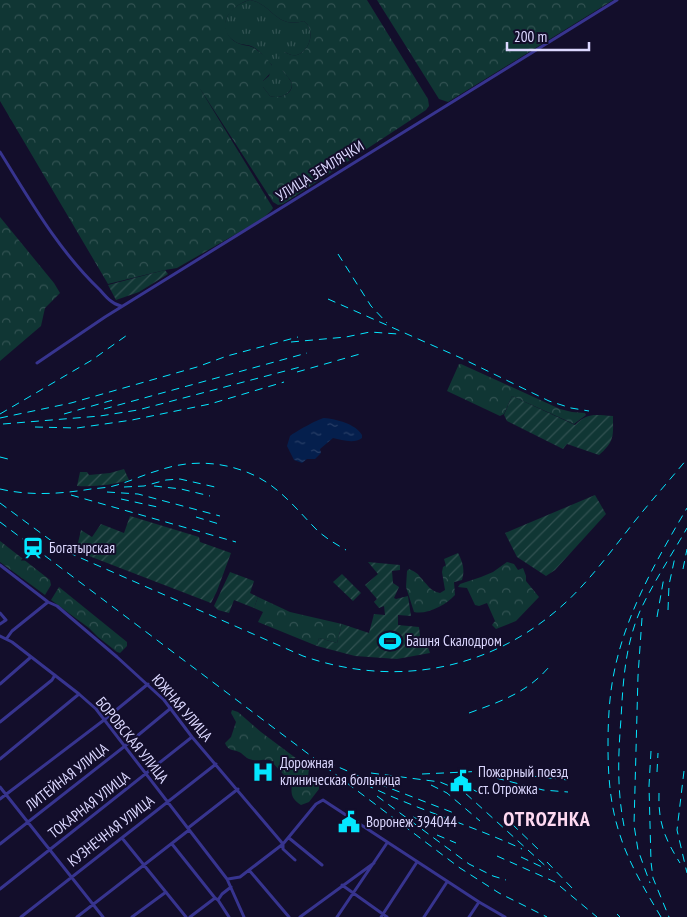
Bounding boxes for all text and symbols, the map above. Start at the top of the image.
scale bar [507,20,590,52]
text: 200 m [514,27,547,46]
street label: УЛИЦА ЗЕМЛЯЧКИ [272,136,367,205]
station icon: Богатырская [20,535,46,561]
place label: Богатырская [49,538,115,557]
sports icon: Башня Скалодром [377,628,403,654]
place label: Башня Скалодром [406,631,502,650]
street label: ЮЖНАЯ УЛИЦА [148,670,217,746]
street label: БОРОВСКАЯ УЛИЦА [92,693,174,787]
street label: ЛИТЕЙНАЯ УЛИЦА [21,738,112,815]
place label: Дорожная клиническая больница [280,753,400,789]
hospital icon: Дорожная клиническая больница [250,759,276,785]
place label: Пожарный поезд ст. Отрожка [478,762,569,798]
street label: ТОКАРНАЯ УЛИЦА [44,766,134,842]
public building icon: Пожарный поезд ст. Отрожка [448,768,474,794]
street label: КУЗНЕЧНАЯ УЛИЦА [64,790,159,870]
district label: OTROZHKA [503,806,591,832]
public building icon: Воронеж 394044 [336,809,362,835]
place label: Воронеж 394044 [366,812,457,831]

